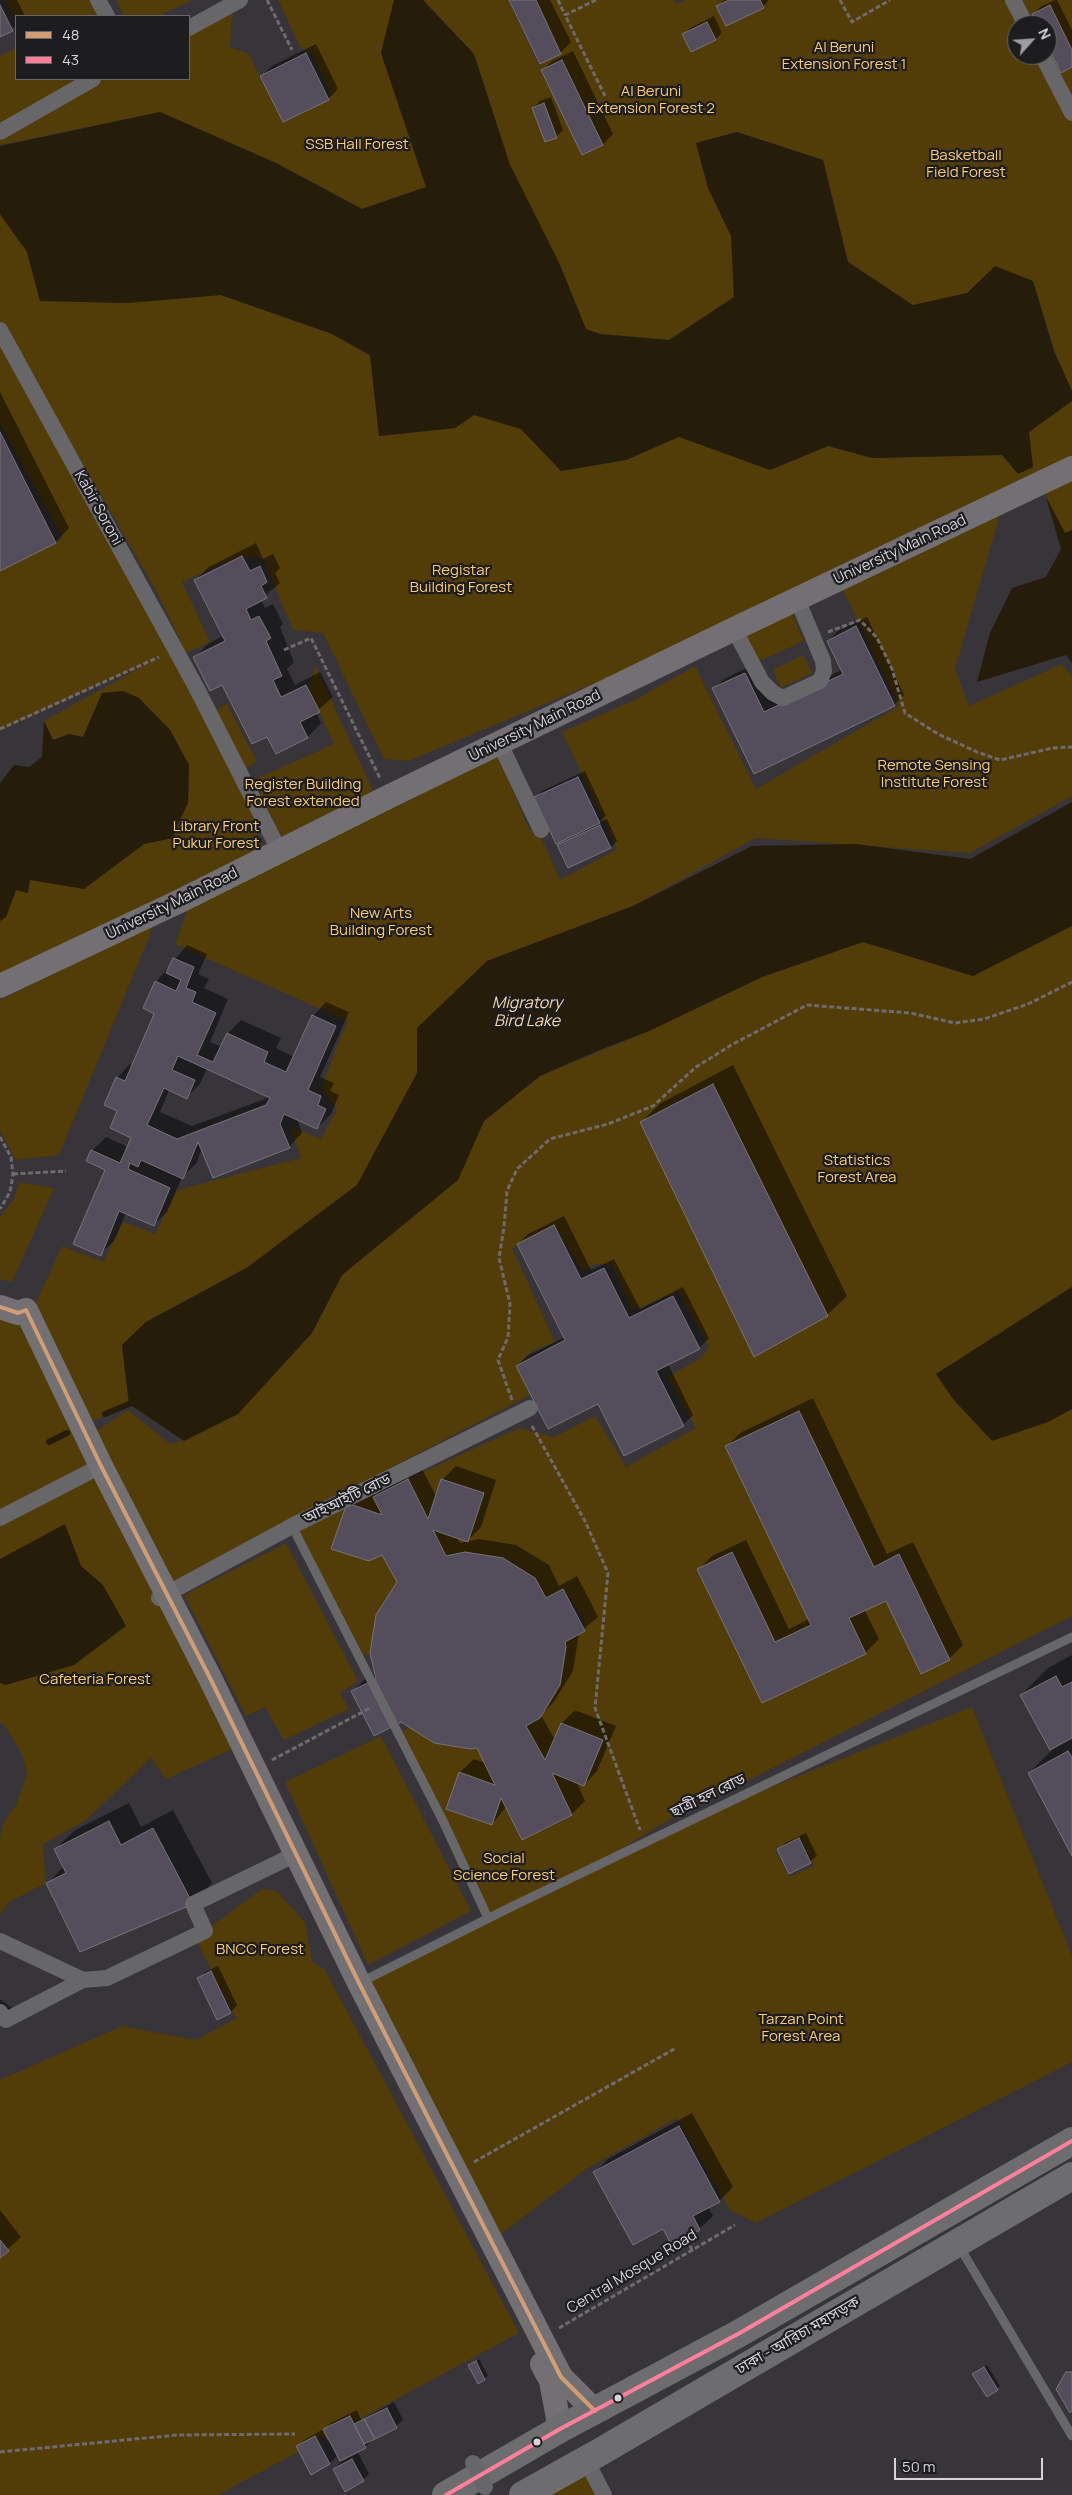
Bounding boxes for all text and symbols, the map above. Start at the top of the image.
legend [15,15,190,80]
north arrow [1007,15,1057,65]
text: 48 [62,24,80,45]
text: N [1034,25,1056,42]
park label: Al Beruni Extension Forest 1 [782,39,906,74]
text: 43 [62,49,79,70]
park label: Al Beruni Extension Forest 2 [587,83,715,118]
park label: SSB Hall Forest [305,136,409,154]
park label: Basketball Field Forest [926,147,1006,182]
street label: Kabir Soroni [70,467,126,549]
street label: University Main Road [831,511,969,589]
park label: Registar Building Forest [410,562,512,597]
street label: University Main Road [466,686,604,766]
park label: Remote Sensing Institute Forest [878,757,990,792]
park label: Register Building Forest extended [245,776,361,811]
park label: Library Front Pukur Forest [173,818,259,853]
street label: University Main Road [103,864,241,944]
park label: New Arts Building Forest [330,905,432,940]
water label: Migratory Bird Lake [492,994,562,1032]
park label: Statistics Forest Area [818,1152,896,1187]
street label: আইআইটি রোড [300,1470,394,1528]
park label: Cafeteria Forest [39,1671,151,1689]
street label: ছাত্রী হল রোড [668,1770,748,1822]
park label: Social Science Forest [453,1850,555,1885]
park label: BNCC Forest [216,1941,304,1959]
park label: Tarzan Point Forest Area [758,2011,844,2046]
street label: Central Mosque Road [564,2226,700,2318]
street label: ঢাকা - আরিচা মহাসড়ক [733,2293,863,2379]
unlabelled marker [613,2393,623,2403]
unlabelled marker [532,2437,542,2447]
scale bar [897,2448,1046,2480]
text: 50 m [902,2456,936,2477]

